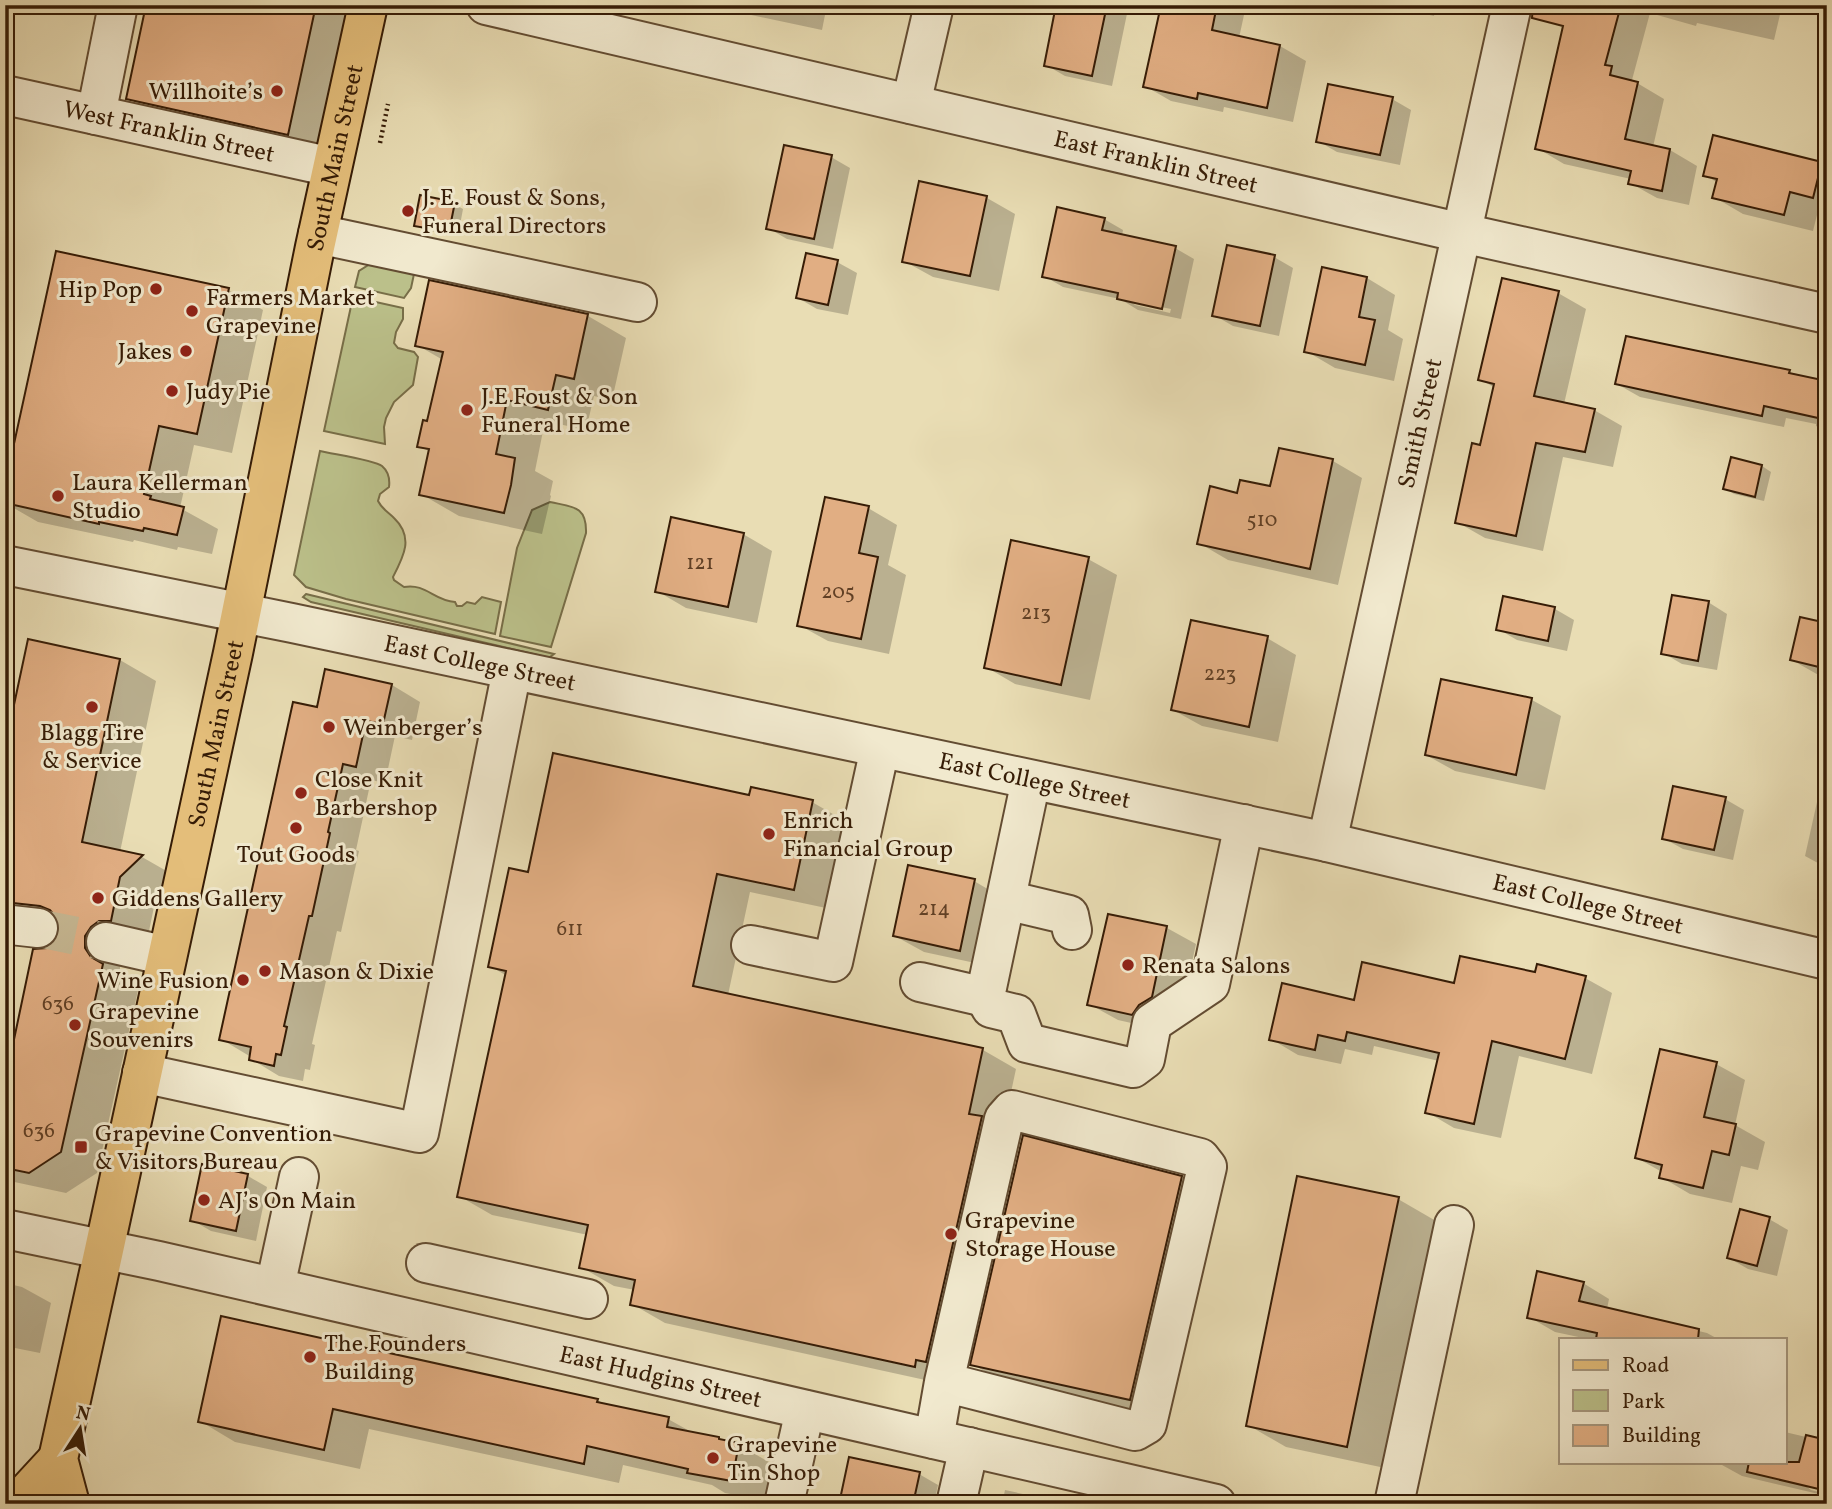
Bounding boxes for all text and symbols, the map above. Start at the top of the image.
street label: South Main Street [300,61,374,255]
place label: Willhoite’s [149,76,263,110]
marker: Willhoite’s [269,83,285,99]
street label: West Franklin Street [60,93,278,173]
street label: East Franklin Street [1050,123,1261,204]
place label: J. E. Foust & Sons, Funeral Directors [422,182,606,244]
marker: J. E. Foust & Sons, Funeral Directors [400,203,416,219]
place label: Hip Pop [58,274,142,308]
marker: Hip Pop [148,281,164,297]
place label: Farmers Market Grapevine [206,282,375,344]
marker: Farmers Market Grapevine [184,303,200,319]
place label: Jakes [118,336,172,370]
marker: Jakes [178,343,194,359]
street label: Smith Street [1391,355,1452,492]
place label: Judy Pie [186,376,271,410]
place label: J.E Foust & Son Funeral Home [481,381,638,443]
marker: Judy Pie [164,383,180,399]
marker: J.E Foust & Son Funeral Home [459,402,475,418]
place label: Laura Kellerman Studio [72,467,248,529]
marker: Laura Kellerman Studio [50,488,66,504]
house number: 510 [1247,506,1277,535]
house number: 121 [686,549,714,578]
house number: 205 [821,578,855,607]
house number: 213 [1021,599,1051,628]
street label: East College Street [381,628,579,702]
street label: South Main Street [181,637,254,831]
house number: 223 [1204,660,1236,689]
marker: Blagg Tire & Service [84,699,100,715]
place label: Weinberger’s [343,712,482,746]
place label: Blagg Tire & Service [40,717,144,779]
marker: Weinberger’s [321,719,337,735]
street label: East College Street [935,745,1133,819]
place label: Close Knit Barbershop [315,764,438,826]
marker: Close Knit Barbershop [293,785,309,801]
place label: Enrich Financial Group [783,805,953,867]
marker: Tout Goods [288,820,304,836]
marker: Enrich Financial Group [761,826,777,842]
place label: Tout Goods [237,839,355,873]
street label: East College Street [1489,867,1687,945]
place label: Giddens Gallery [112,883,283,917]
marker: Giddens Gallery [90,890,106,906]
house number: 214 [918,895,950,924]
house number: 611 [557,915,583,944]
place label: Renata Salons [1142,950,1290,984]
place label: Mason & Dixie [279,956,434,990]
marker: Renata Salons [1120,957,1136,973]
marker: Mason & Dixie [257,963,273,979]
place label: Wine Fusion [97,965,229,999]
marker: Wine Fusion [235,972,251,988]
house number: 636 [42,990,74,1019]
place label: Grapevine Souvenirs [89,996,199,1058]
marker: Grapevine Souvenirs [67,1017,83,1033]
house number: 636 [23,1117,55,1146]
place label: Grapevine Convention & Visitors Bureau [95,1118,333,1180]
marker: Grapevine Convention & Visitors Bureau [73,1139,89,1155]
place label: AJ’s On Main [218,1185,356,1219]
marker: AJ’s On Main [196,1192,212,1208]
place label: Grapevine Storage House [965,1205,1116,1267]
marker: Grapevine Storage House [943,1226,959,1242]
place label: The Founders Building [324,1328,466,1390]
legend [1559,1338,1786,1464]
street label: East Hudgins Street [556,1339,765,1418]
marker: The Founders Building [302,1349,318,1365]
text: Road [1622,1352,1669,1381]
text: Park [1622,1388,1665,1417]
north arrow [46,1394,116,1464]
text: N [74,1400,93,1429]
text: Building [1622,1422,1701,1451]
place label: Grapevine Tin Shop [727,1429,837,1491]
marker: Grapevine Tin Shop [705,1450,721,1466]

